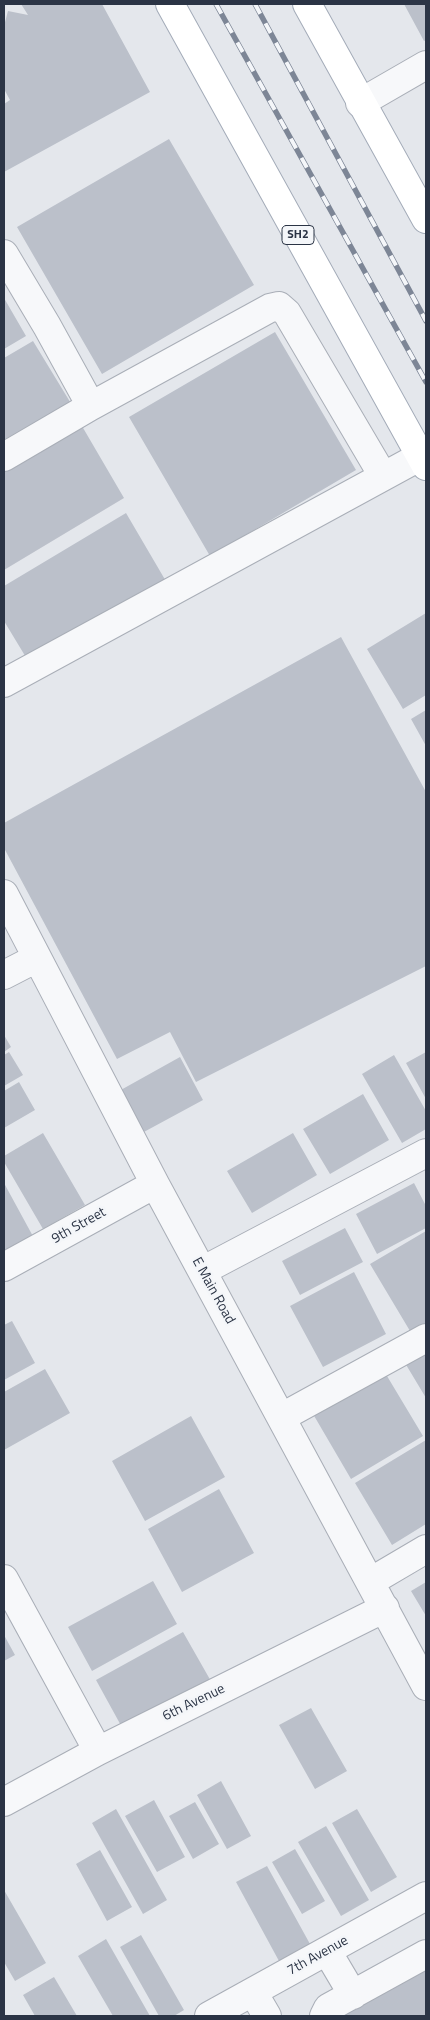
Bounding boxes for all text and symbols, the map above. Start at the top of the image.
road number: SH2 [282,226,314,244]
street label: 9th Street [49,1204,109,1248]
street label: E Main Road [188,1255,238,1327]
street label: 6th Avenue [160,1681,228,1725]
street label: 7th Avenue [285,1932,351,1980]

